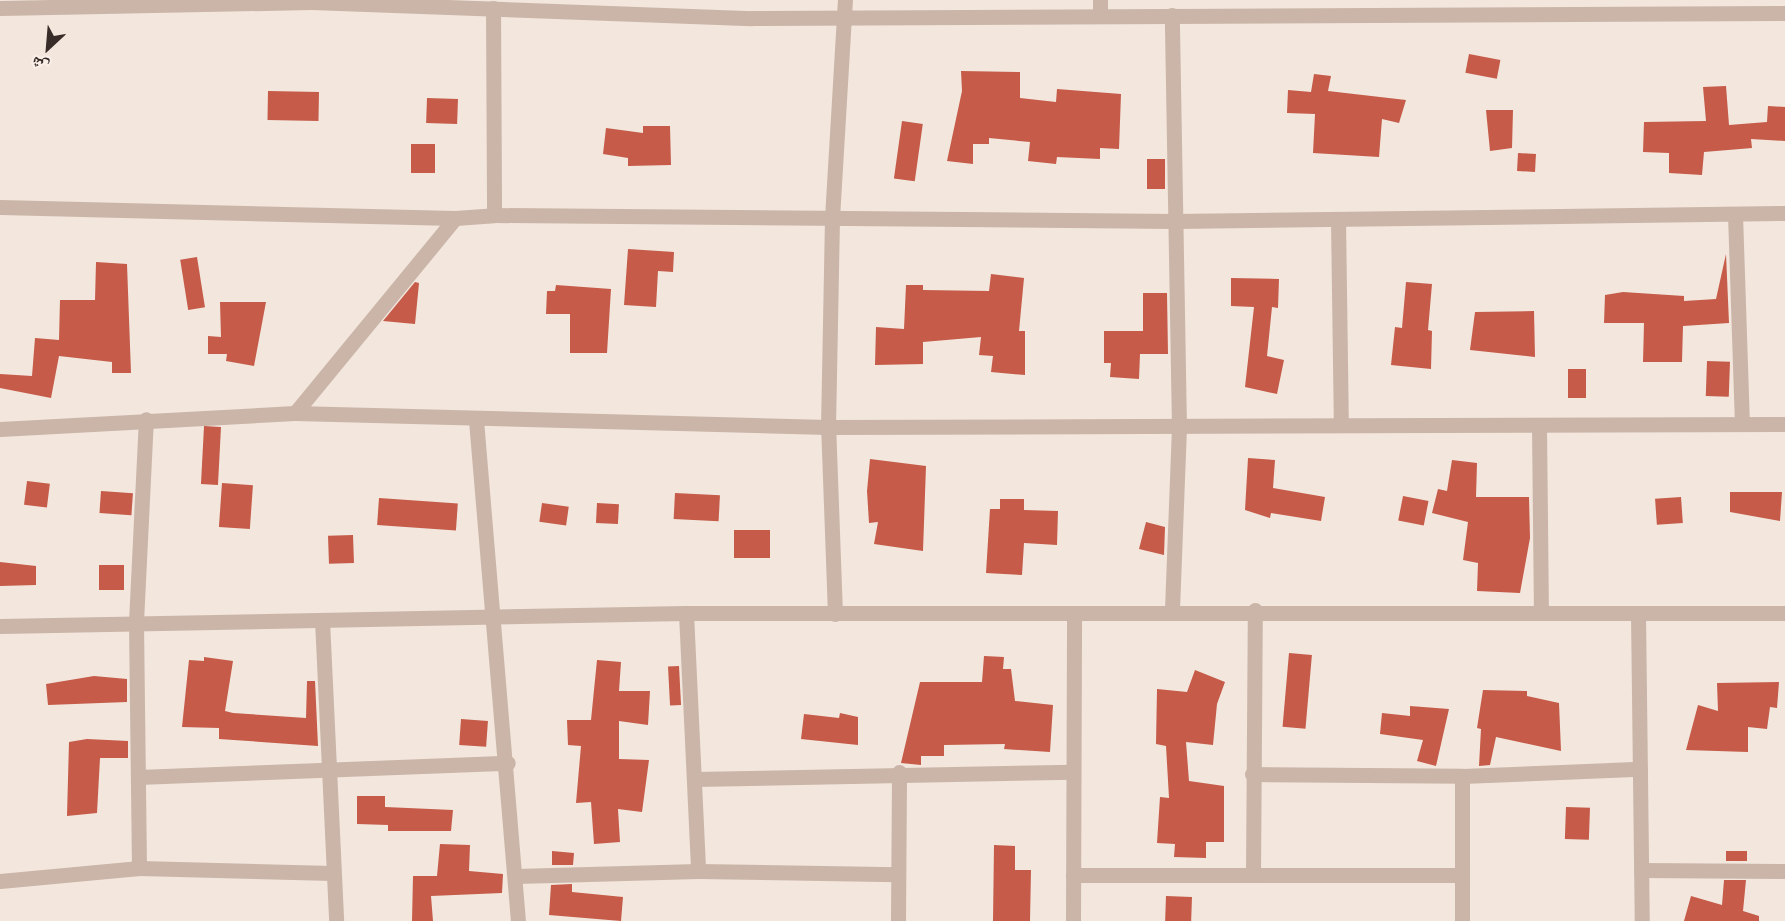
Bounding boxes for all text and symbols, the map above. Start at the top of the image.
north arrow [18,18,78,78]
text: ش [28,52,52,77]

